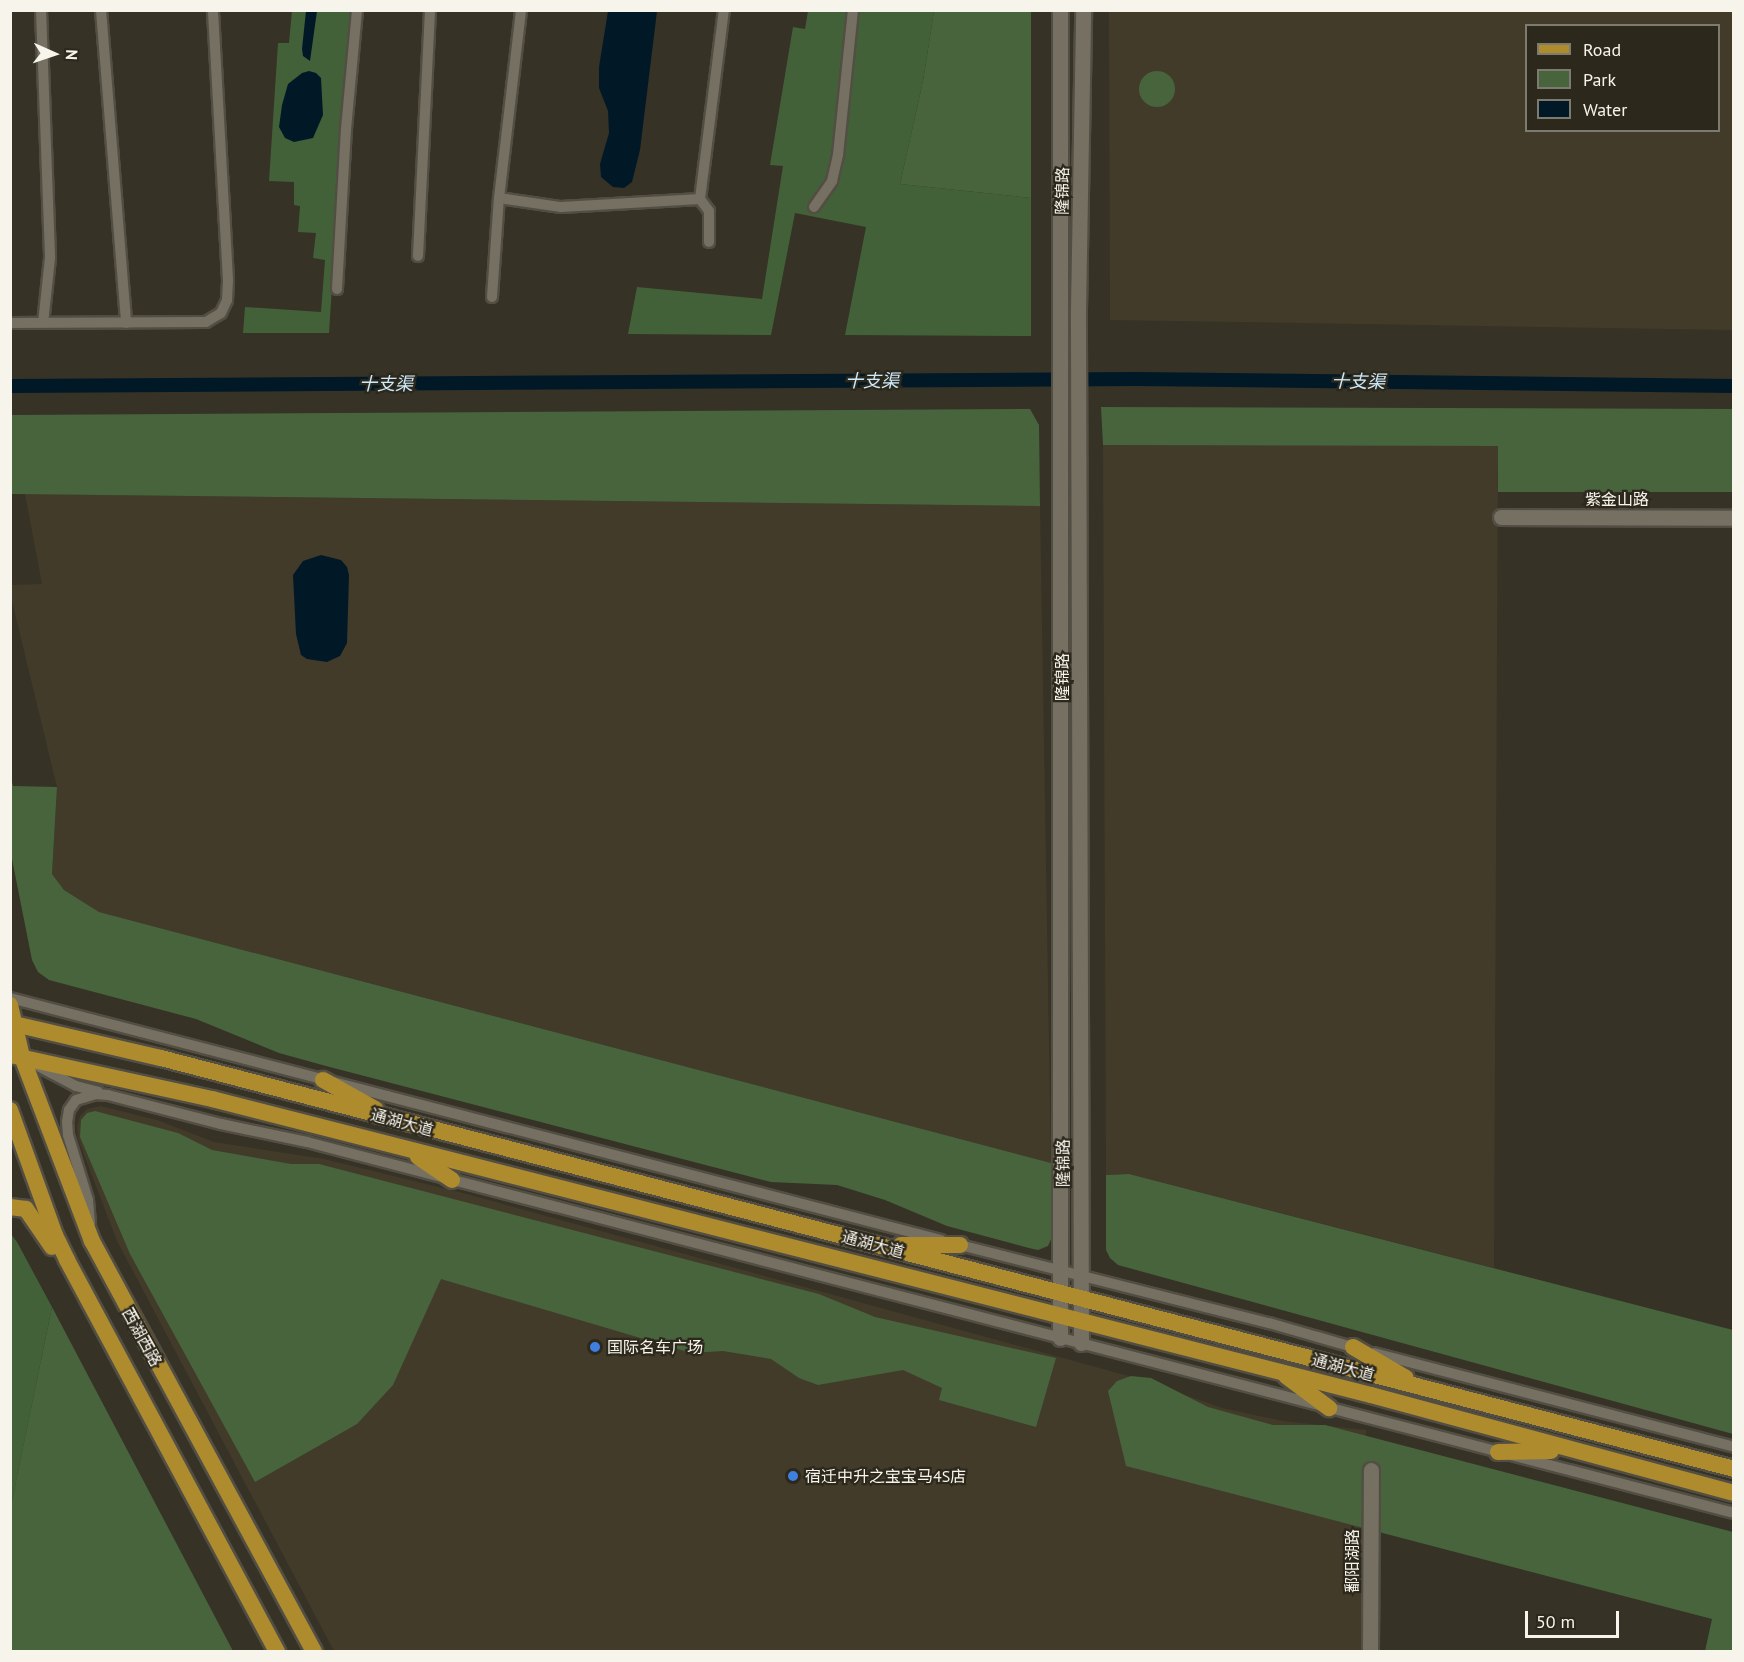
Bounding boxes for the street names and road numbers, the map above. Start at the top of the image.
street label: 隆锦路 [1052,167,1072,215]
street label: 紫金山路 [1585,489,1649,509]
street label: 隆锦路 [1052,653,1072,701]
street label: 通湖大道 [369,1104,435,1140]
street label: 隆锦路 [1053,1139,1073,1187]
street label: 通湖大道 [840,1226,906,1262]
street label: 西湖西路 [118,1304,166,1370]
street label: 通湖大道 [1310,1349,1376,1385]
street label: 鄱阳湖路 [1342,1529,1362,1593]

